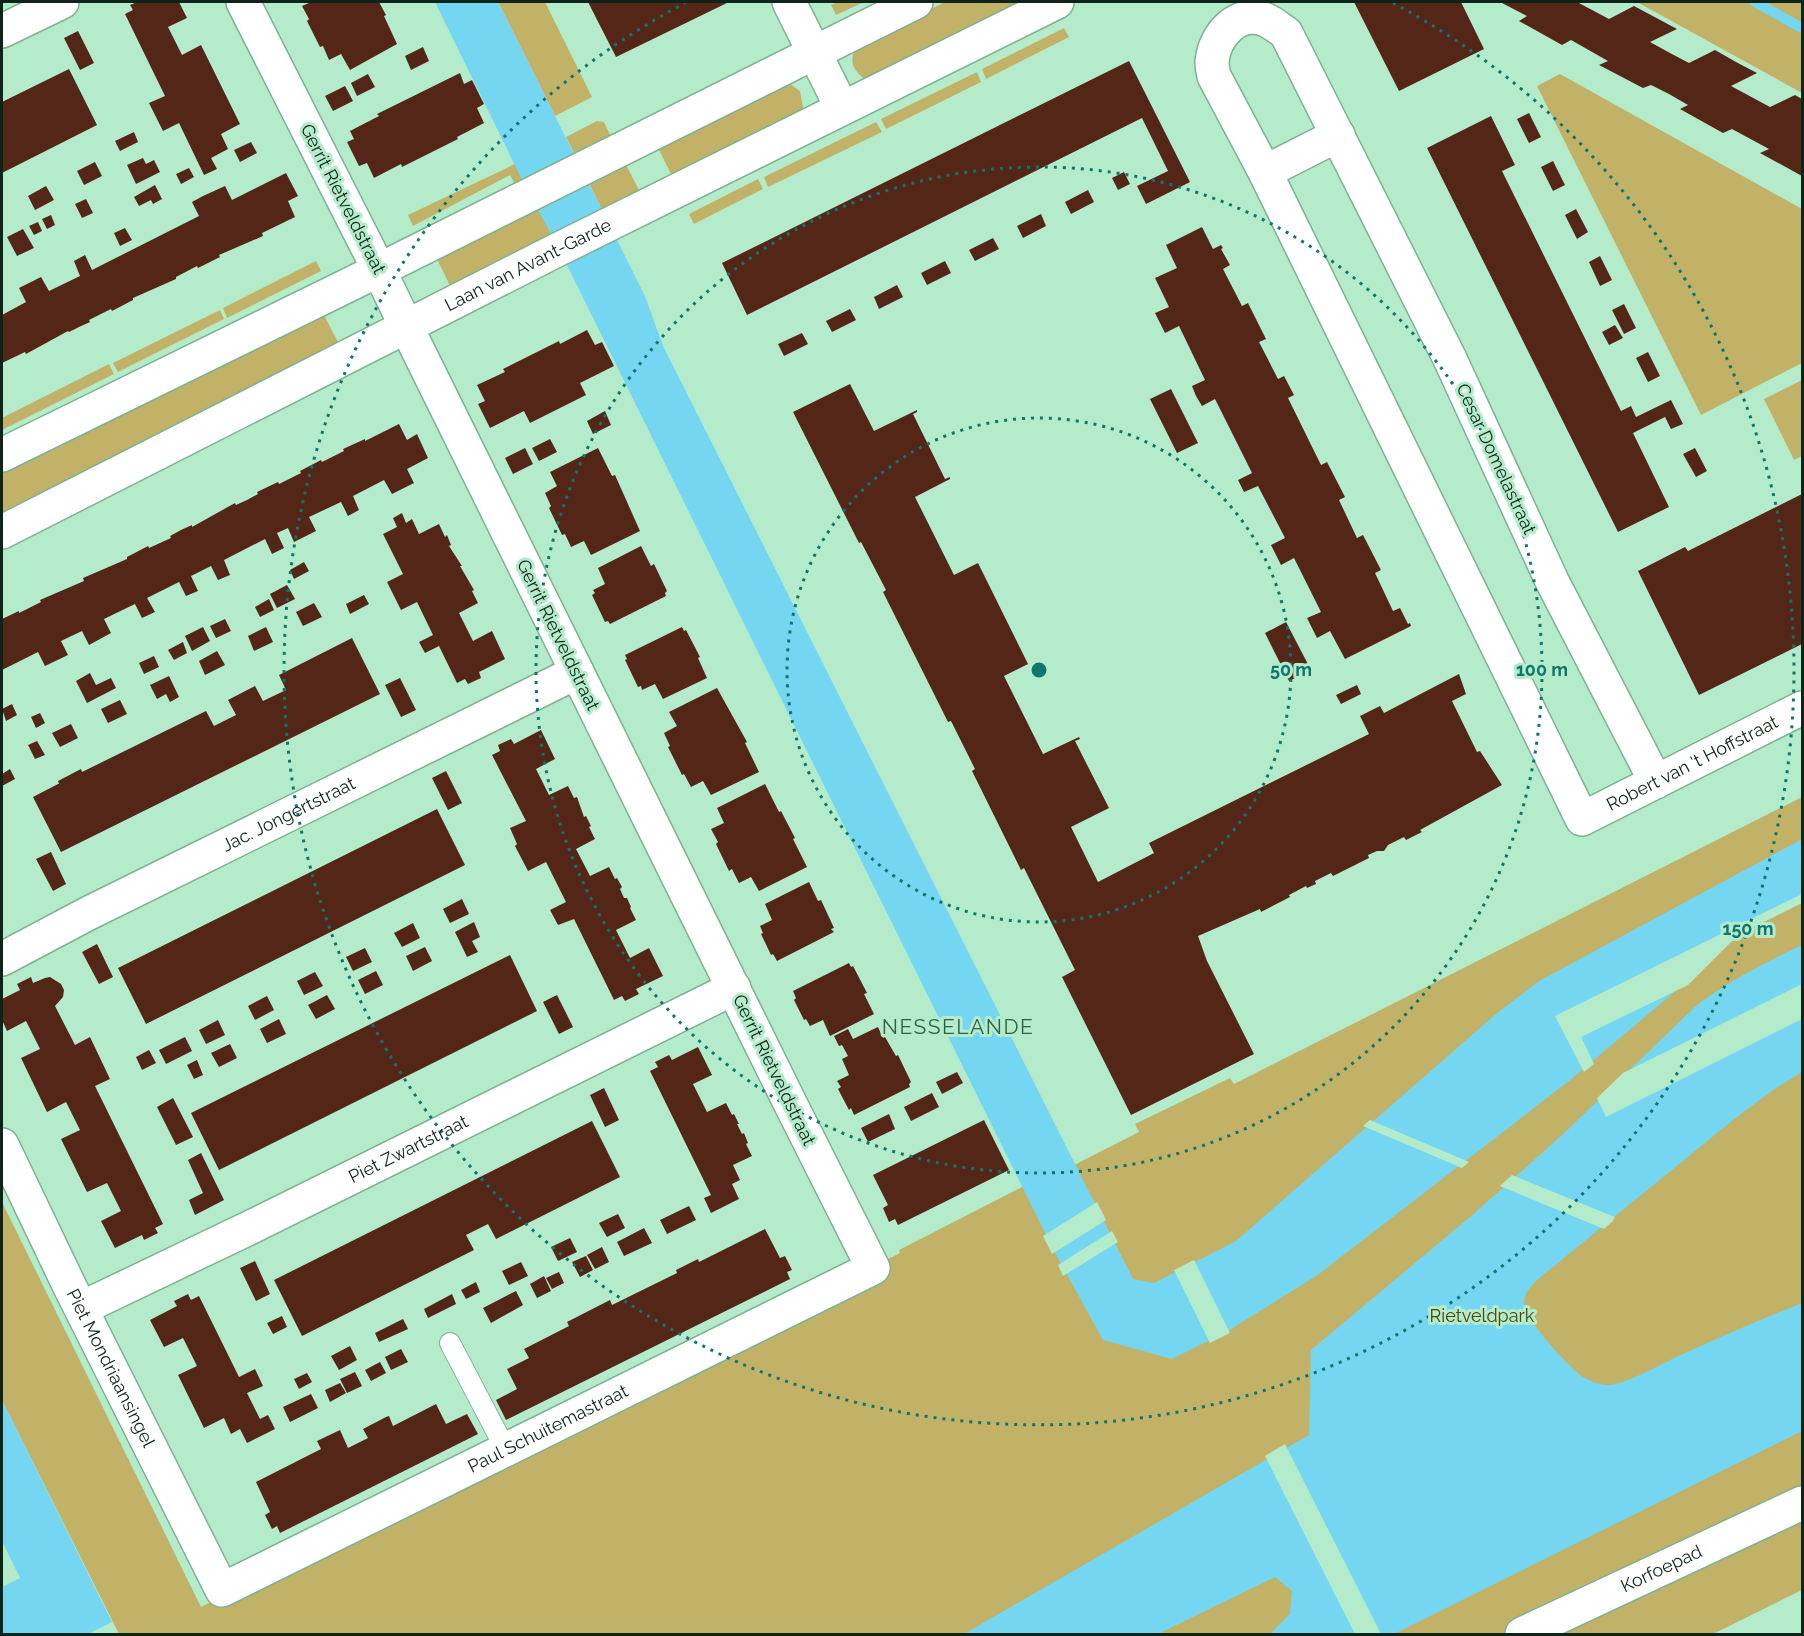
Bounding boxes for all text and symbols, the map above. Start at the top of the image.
street label: Gerrit Rietveldstraat [297,120,390,277]
street label: Laan van Avant-Garde [441,214,615,315]
street label: Cesar Domelastraat [1452,380,1541,537]
street label: Gerrit Rietveldstraat [513,556,604,714]
text: 50 m [1270,659,1312,680]
text: 100 m [1516,659,1568,680]
centre of rings [1029,660,1049,680]
street label: Robert van 't Hoffstraat [1603,711,1781,815]
street label: Jac. Jongertstraat [218,772,359,856]
text: 150 m [1723,918,1774,939]
street label: Gerrit Rietveldstraat [729,991,820,1149]
district label: NESSELANDE [882,1014,1034,1039]
street label: Piet Zwartstraat [345,1110,471,1187]
street label: Piet Mondriaansingel [63,1285,160,1450]
park label: Rietveldpark [1430,1305,1535,1326]
street label: Paul Schuitemastraat [464,1380,631,1477]
street label: Korfoepad [1617,1540,1705,1596]

